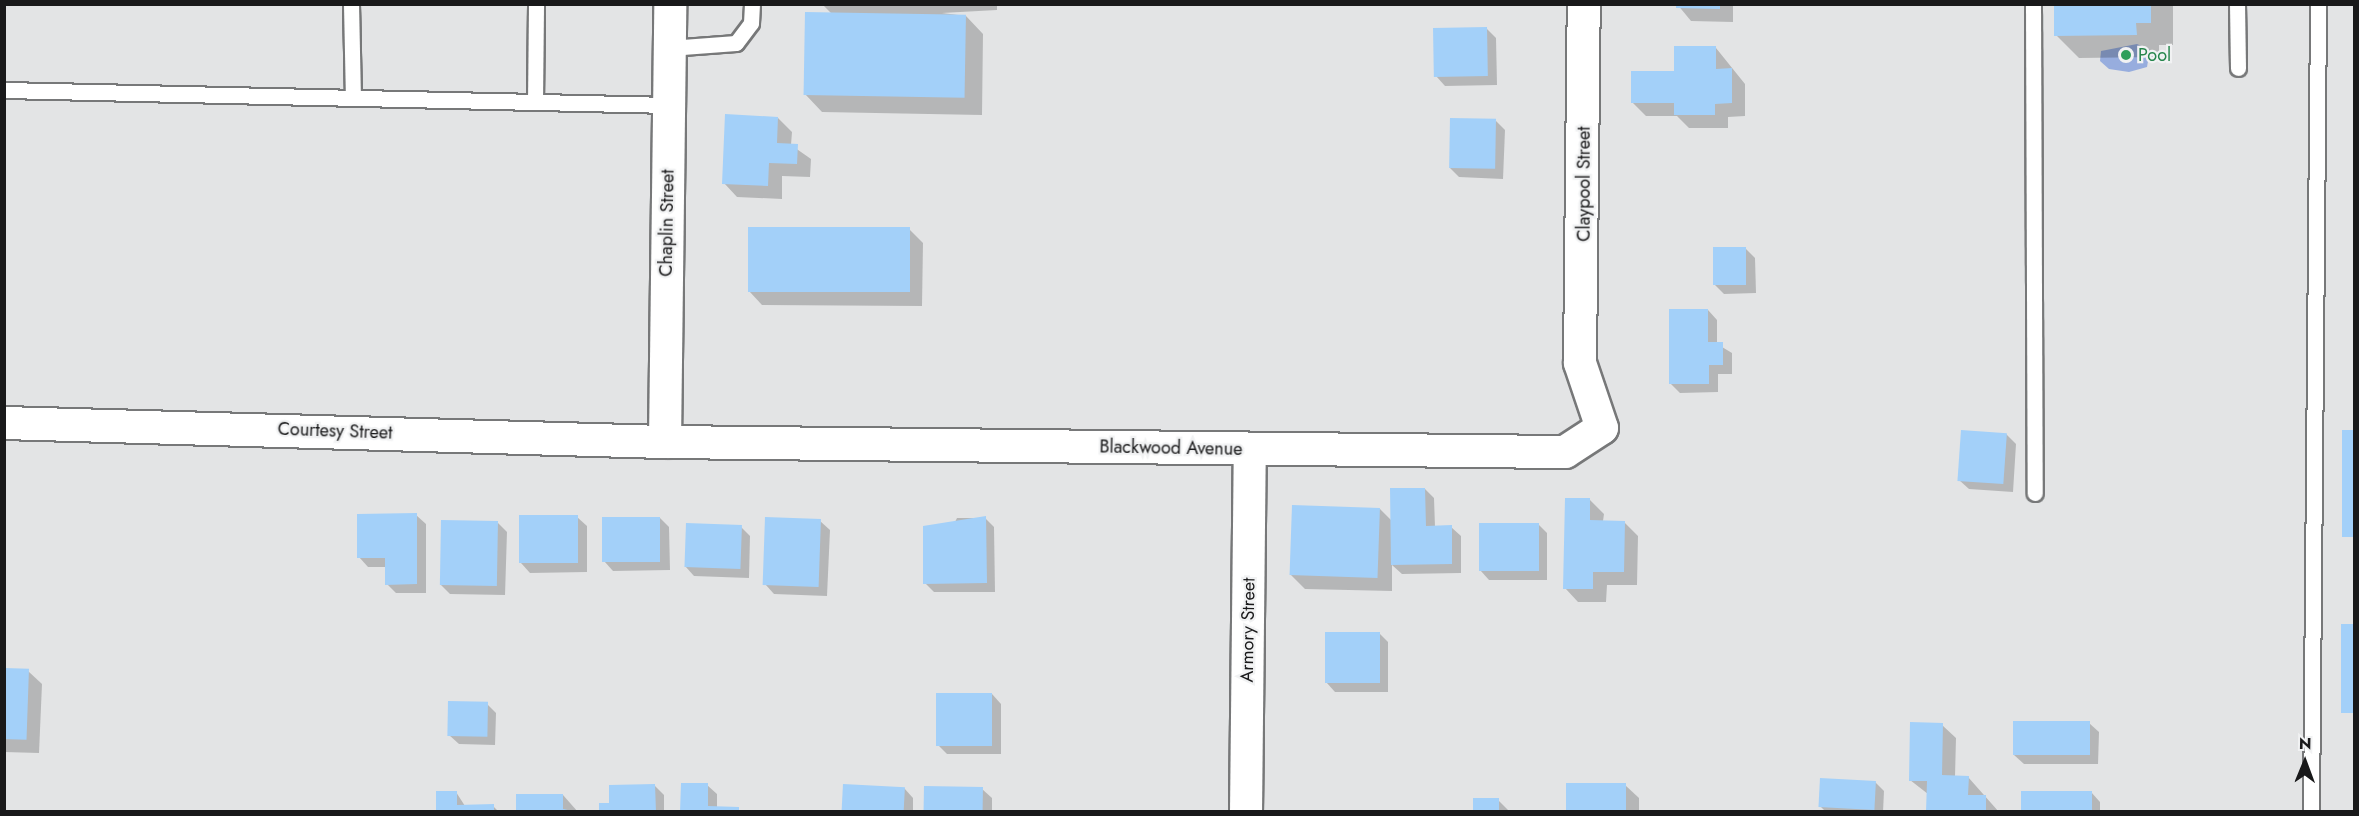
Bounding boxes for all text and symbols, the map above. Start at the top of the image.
place label: Pool [2138,44,2171,66]
marker: Pool [2119,48,2133,62]
street label: Claypool Street [1573,126,1595,242]
street label: Chaplin Street [655,169,679,277]
street label: Courtesy Street [277,418,393,444]
street label: Blackwood Avenue [1099,436,1243,460]
street label: Armory Street [1236,577,1260,683]
north arrow [2275,732,2335,792]
text: N [2299,732,2312,755]

